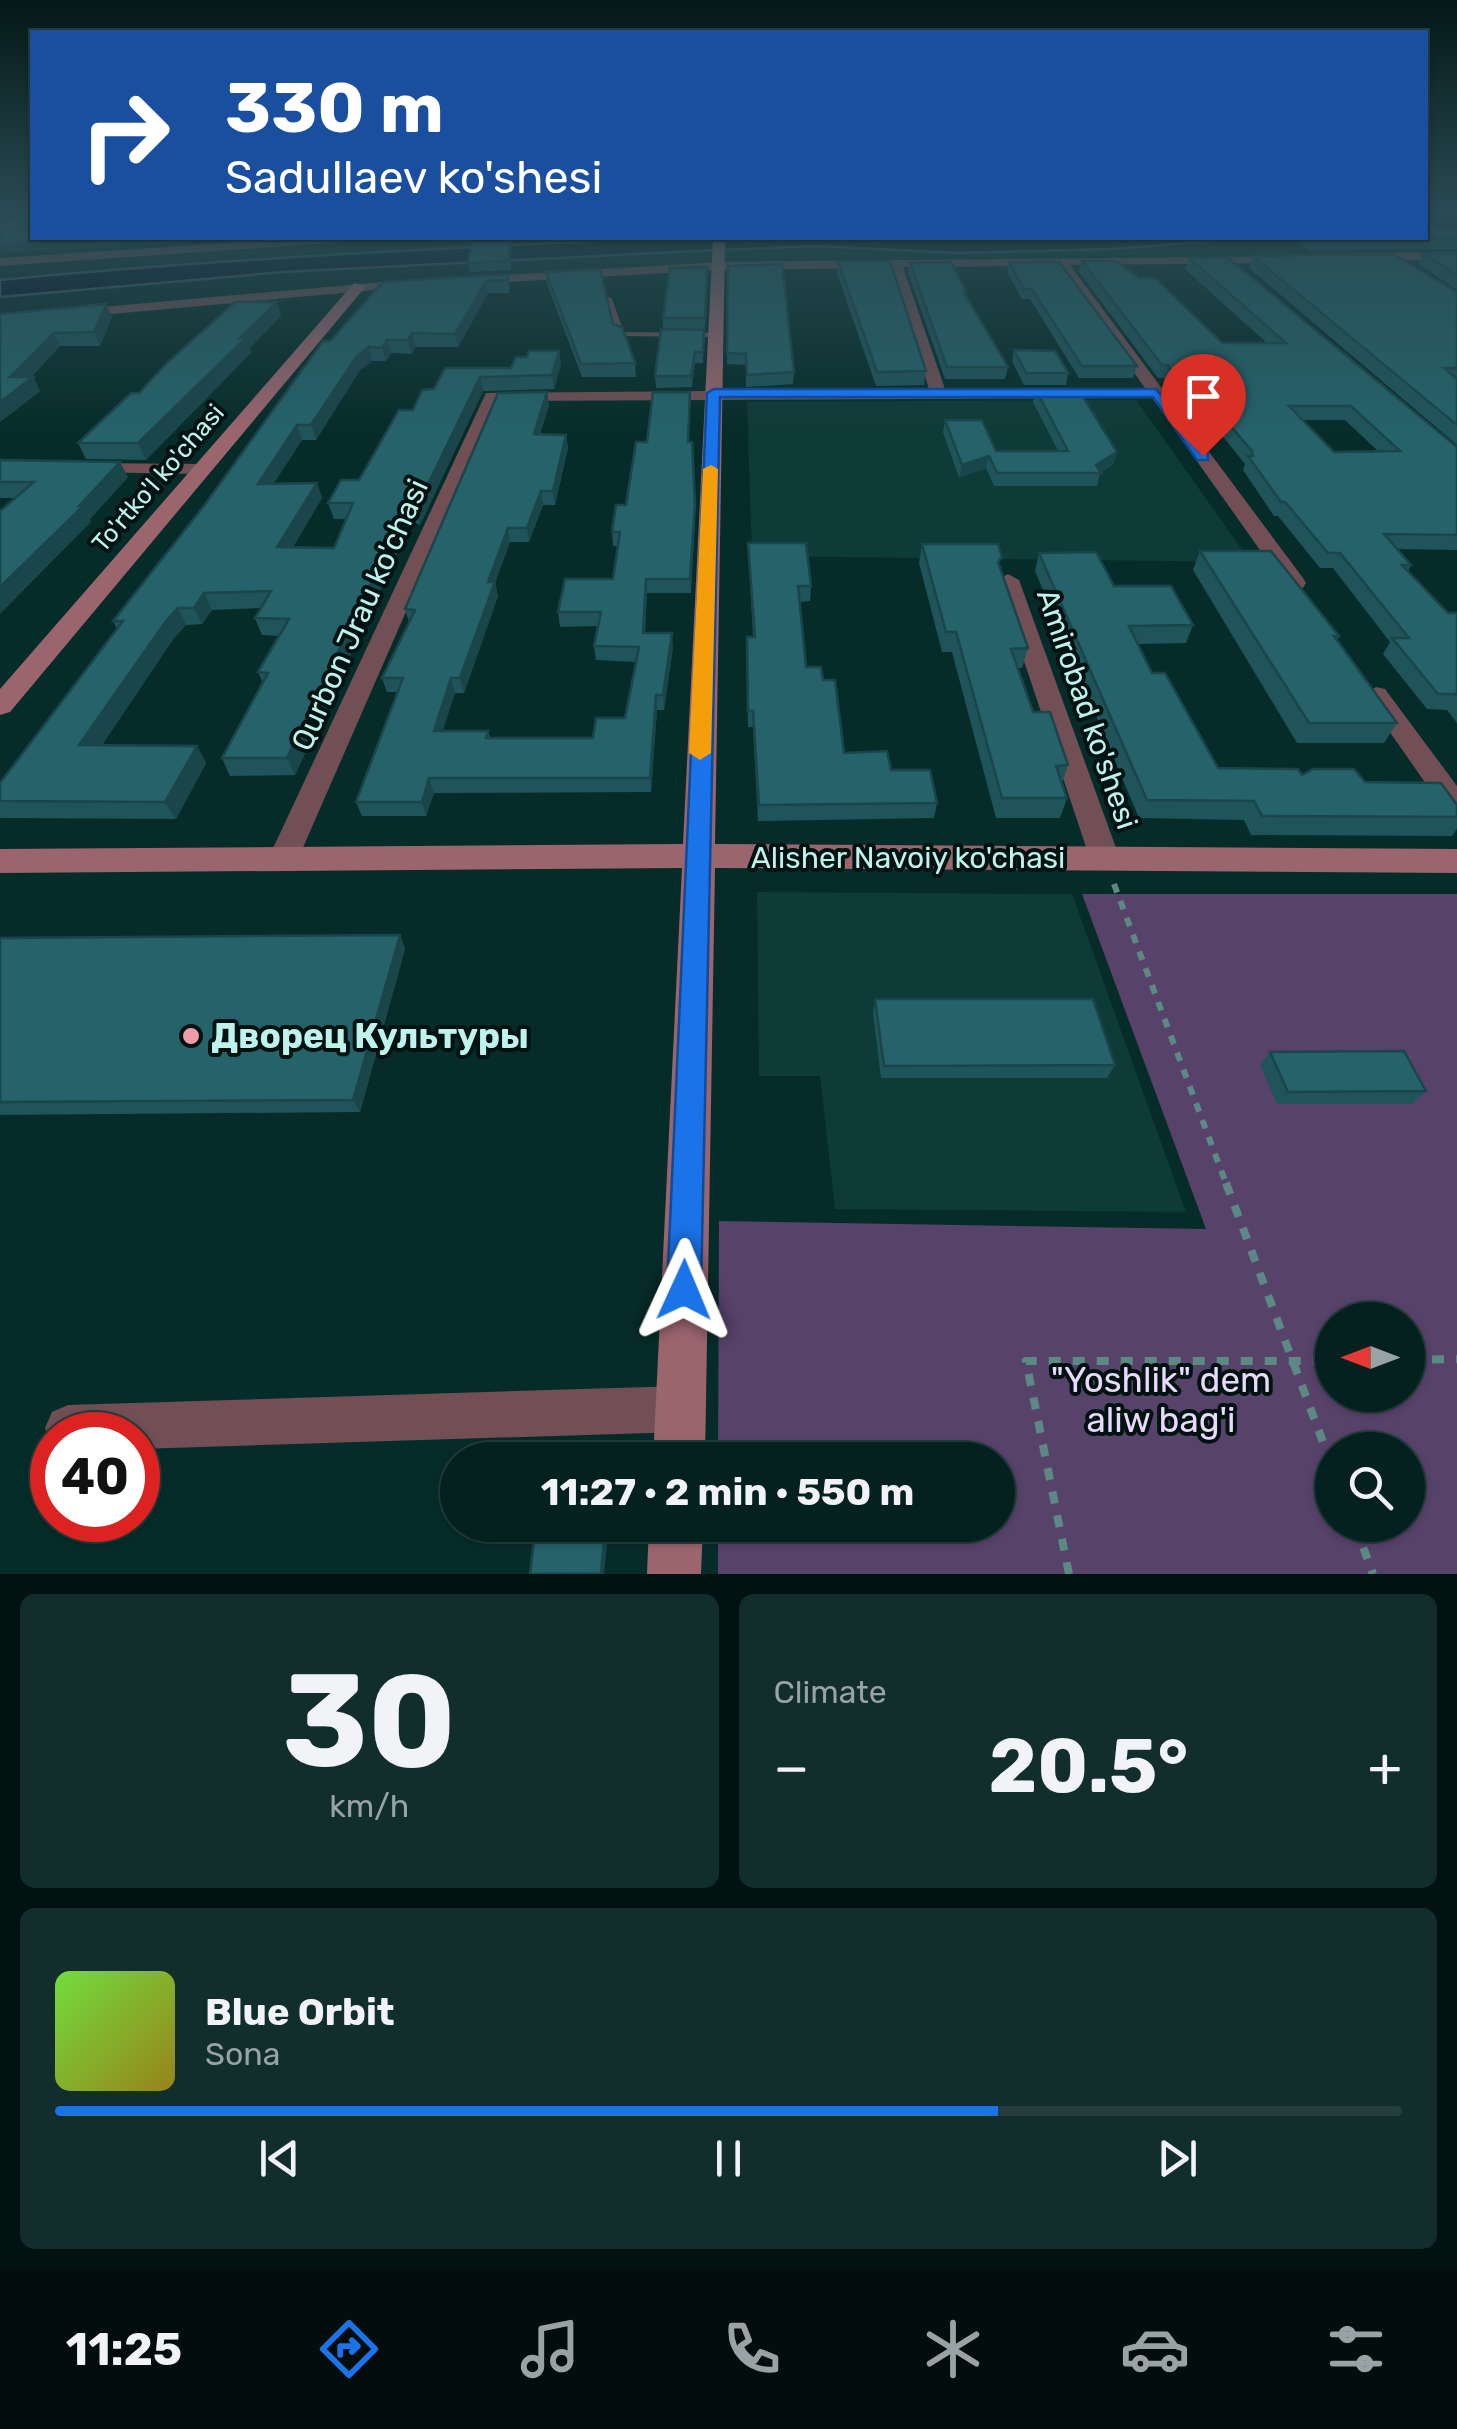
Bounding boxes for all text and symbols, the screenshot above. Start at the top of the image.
text: 330 m [225,67,444,150]
icon: right [60,70,190,200]
text: Sadullaev ko'shesi [225,151,602,204]
pin [1161,354,1246,457]
icon: arrive [1176,369,1231,424]
street label: To'rtko'l ko'chasi [86,398,230,558]
street label: Qurbon Jrau ko'chasi [284,474,436,756]
street label: Amirobad ko'shesi [1029,584,1145,834]
street label: Alisher Navoiy ko'chasi [751,840,1065,876]
place label: Дворец Культуры [211,1015,529,1057]
marker: Дворец Культуры [180,1025,202,1047]
position arrow [632,1238,736,1342]
north arrow [1315,1302,1425,1412]
map controls [1315,1302,1425,1542]
park label: "Yoshlik" dem aliw bag'i [1051,1359,1271,1441]
speed limit sign: 40 [30,1412,160,1542]
button: search [1315,1432,1425,1542]
text: 11:27 · 2 min · 550 m [541,1469,914,1515]
text: 30 [282,1644,456,1799]
text: Climate [774,1673,887,1711]
text: 20.5° [989,1722,1188,1811]
text: − [774,1735,809,1800]
text: + [1368,1735,1402,1800]
text: km/h [329,1787,409,1825]
text: Blue Orbit [205,1989,395,2035]
text: Sona [205,2035,280,2073]
icon: previous [252,2131,307,2186]
icon: pause [701,2131,756,2186]
icon: next [1150,2131,1205,2186]
icon: directions [314,2314,384,2384]
icon: music [515,2314,585,2384]
icon: phone [717,2314,787,2384]
icon: climate [918,2314,988,2384]
icon: car [1120,2314,1190,2384]
icon: filters [1321,2314,1391,2384]
text: 11:25 [66,2323,182,2376]

